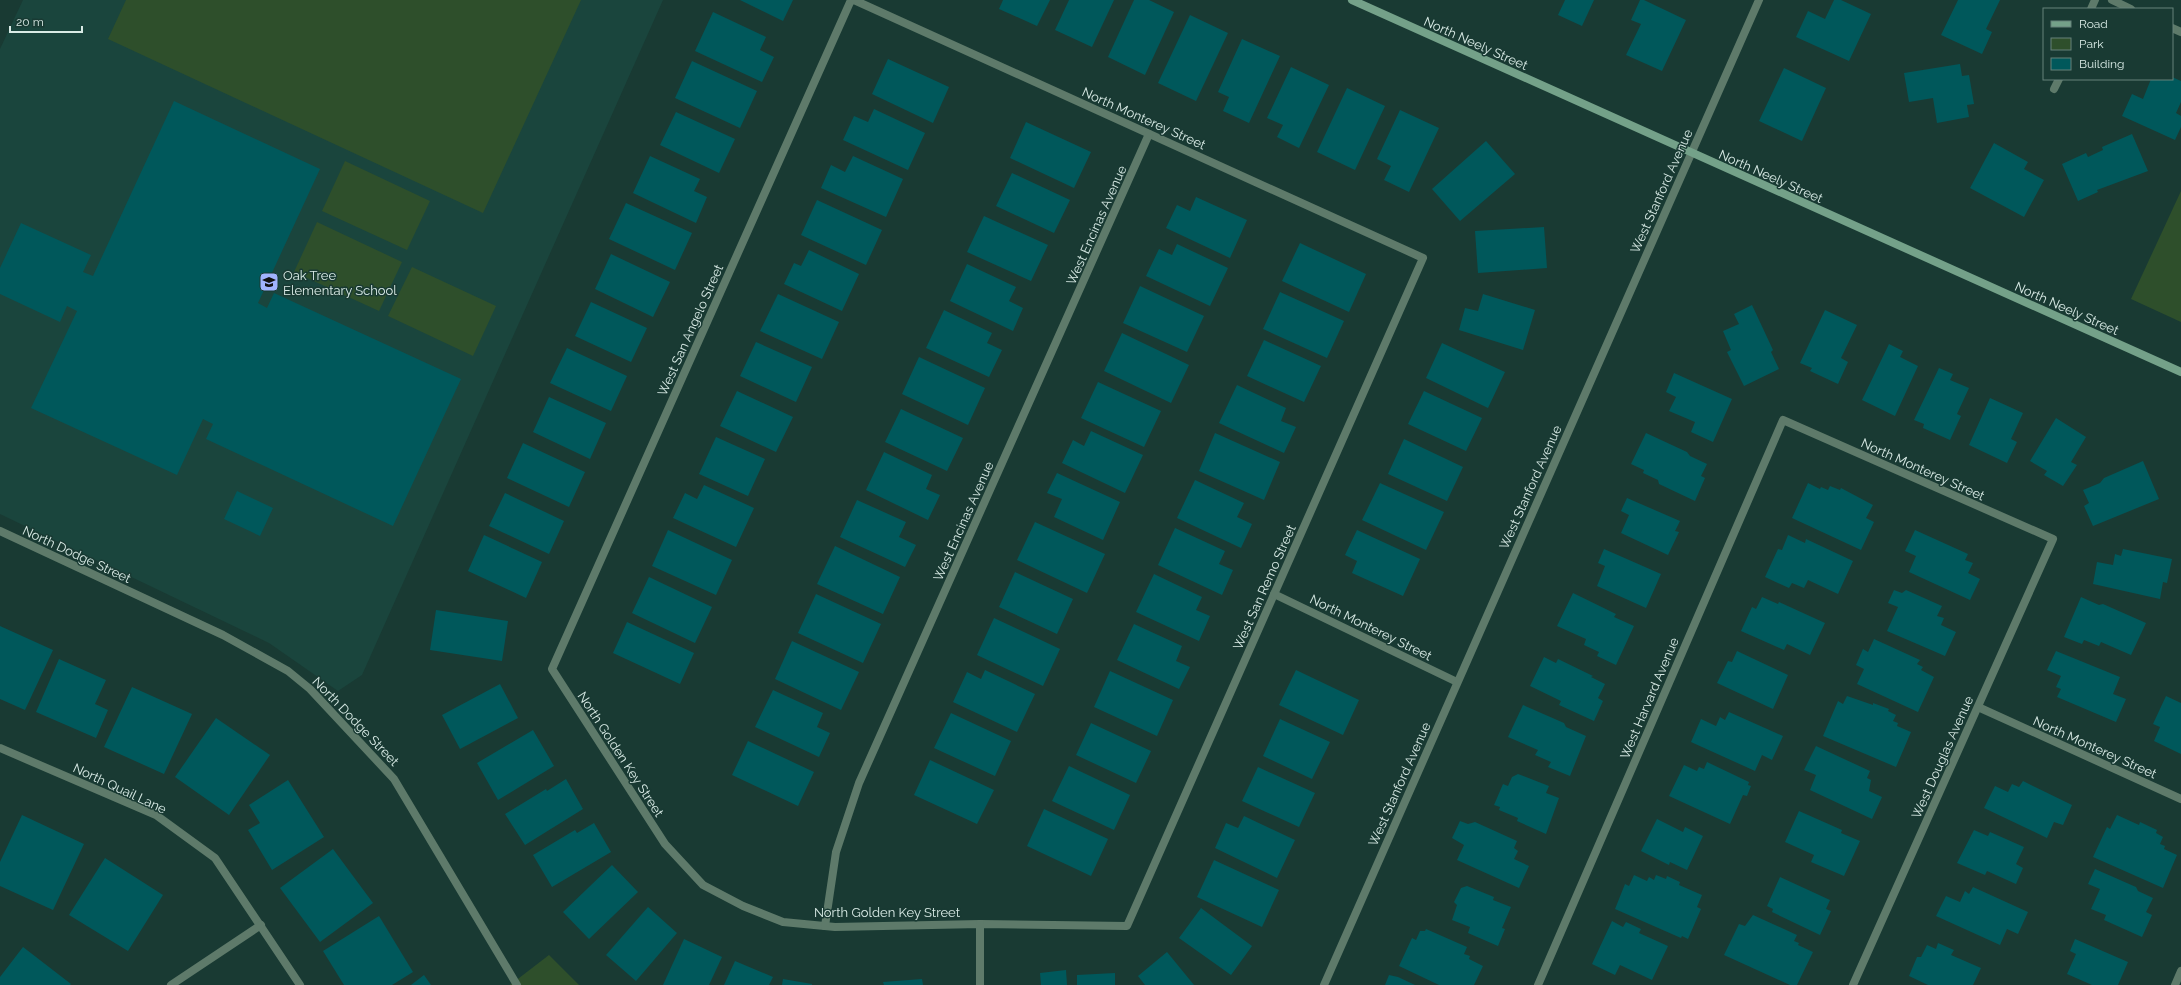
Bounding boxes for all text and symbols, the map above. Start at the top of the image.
scale bar [10,8,82,34]
legend [2043,8,2173,80]
street label: North Neely Street [1422,14,1531,73]
text: 20 m [16,15,44,29]
text: Road [2079,17,2108,31]
text: Park [2079,37,2104,51]
text: Building [2079,57,2125,71]
street label: North Monterey Street [1080,84,1209,153]
street label: West Stanford Avenue [1627,127,1696,255]
street label: North Neely Street [1717,147,1826,206]
street label: West Encinas Avenue [1063,163,1130,287]
street label: West San Angelo Street [655,262,727,398]
place label: Oak Tree Elementary School [283,268,397,298]
school or university icon: Oak Tree Elementary School [258,271,280,293]
street label: North Neely Street [2013,279,2122,338]
street label: West Stanford Avenue [1496,423,1565,551]
street label: North Monterey Street [1859,435,1988,504]
street label: West Encinas Avenue [930,459,997,583]
street label: West San Remo Street [1230,522,1299,652]
street label: North Dodge Street [20,523,134,586]
street label: North Monterey Street [1307,591,1435,664]
street label: West Harvard Avenue [1617,635,1682,761]
street label: North Dodge Street [309,674,402,769]
street label: North Golden Key Street [574,689,667,820]
street label: West Douglas Avenue [1909,693,1976,821]
street label: North Monterey Street [2031,713,2160,782]
street label: West Stanford Avenue [1365,720,1434,848]
street label: North Quail Lane [71,760,169,817]
street label: North Golden Key Street [814,905,961,920]

